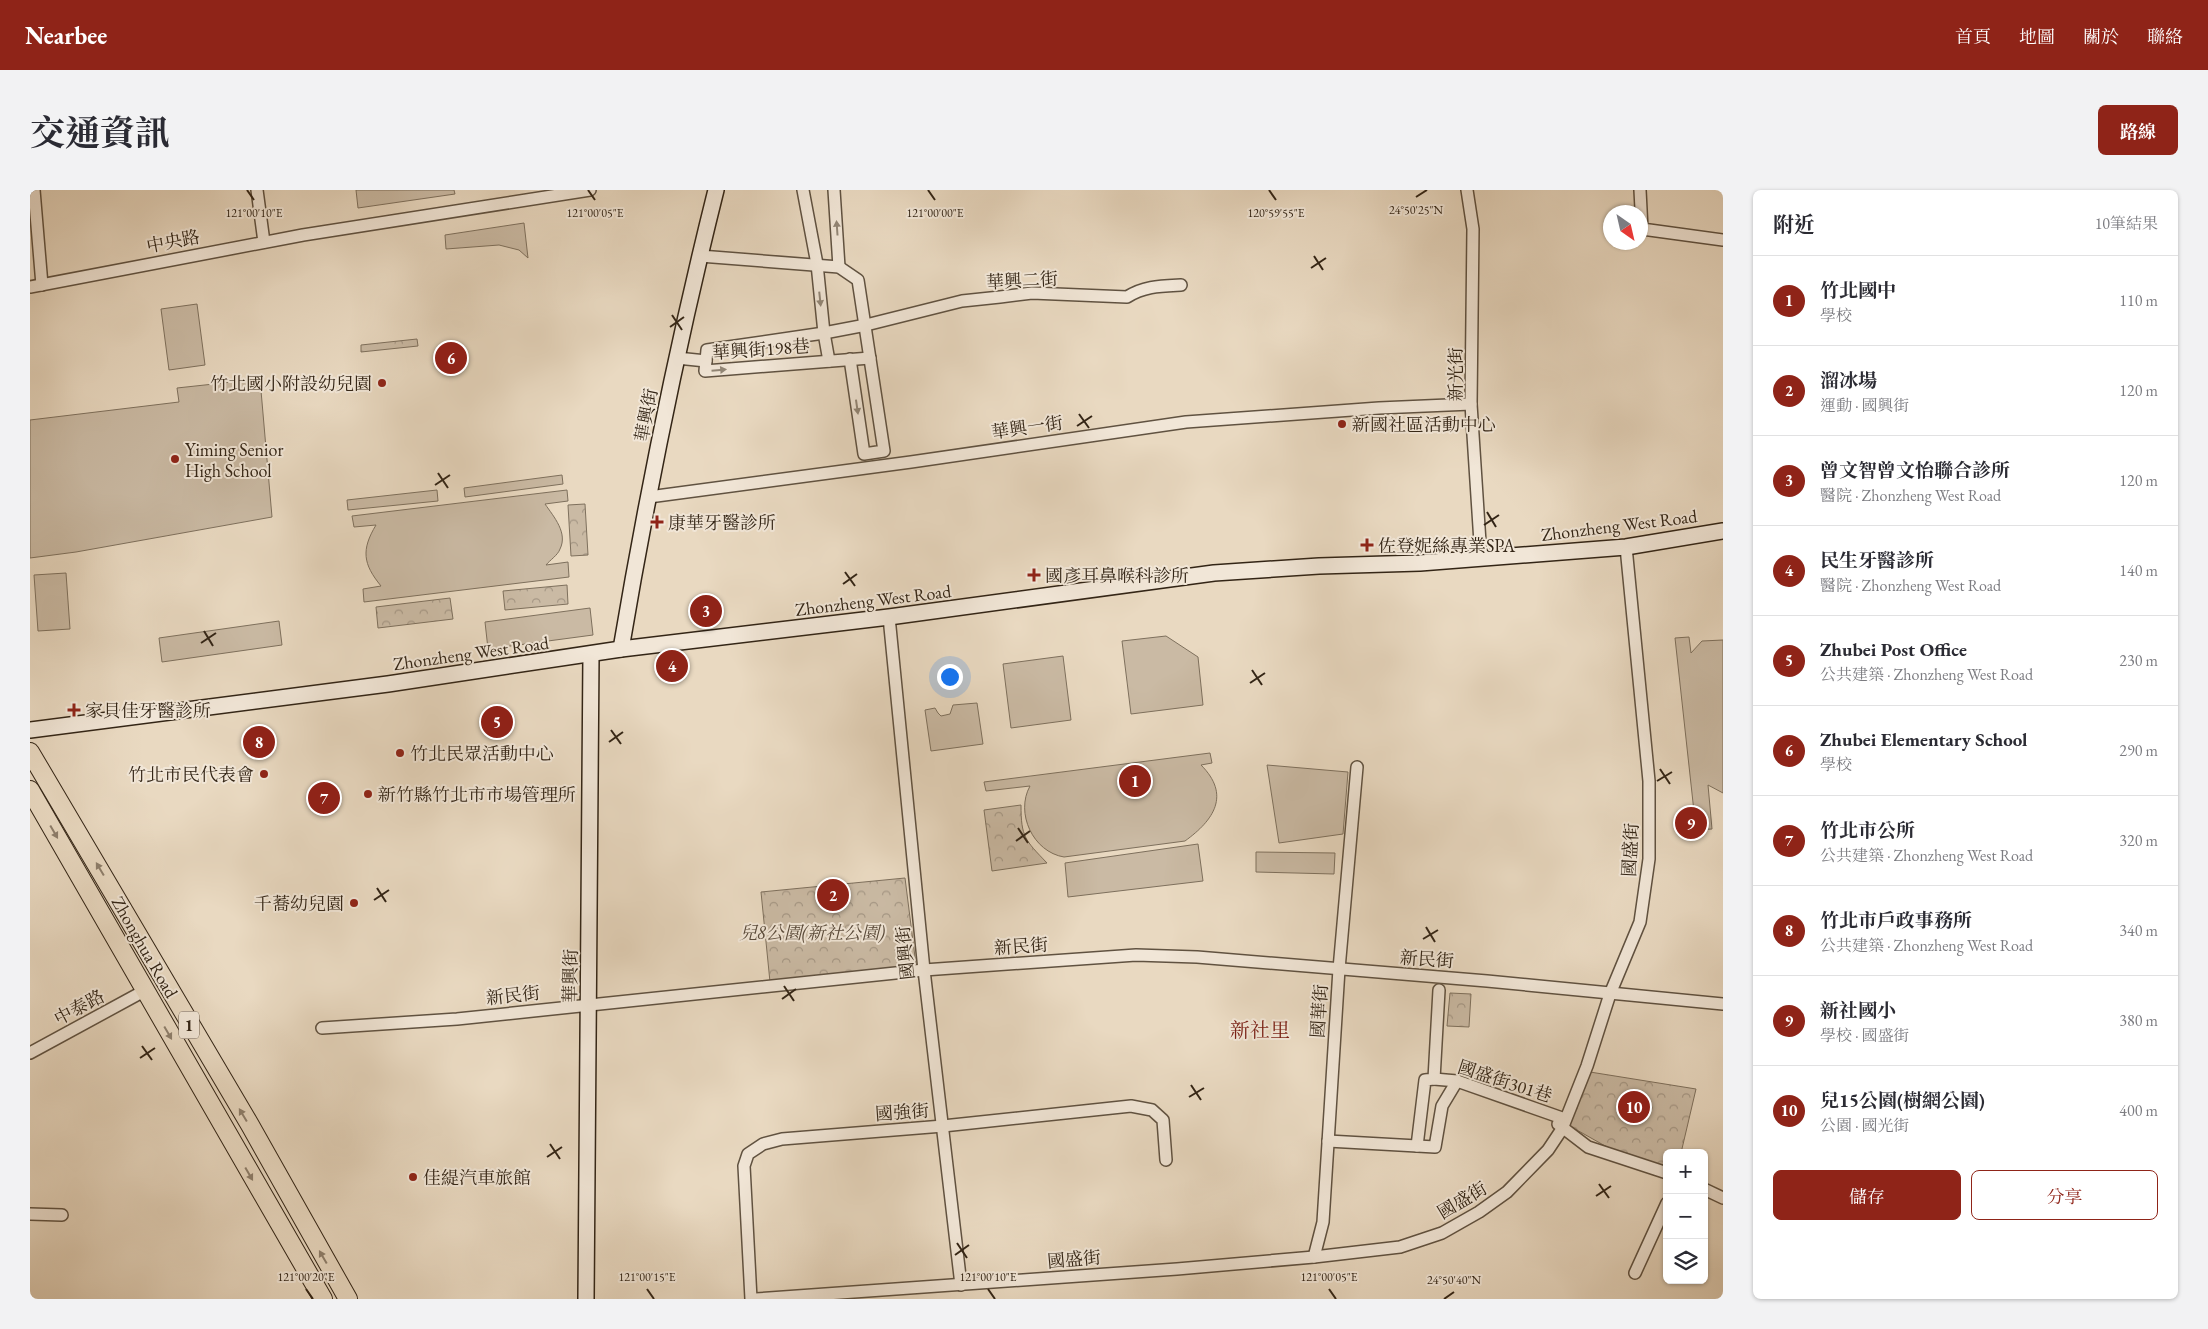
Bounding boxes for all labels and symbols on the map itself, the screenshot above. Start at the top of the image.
text: 24°50'25"N [1389,202,1443,218]
text: 121°00'10"E [226,205,283,221]
text: 121°00'05"E [567,205,624,221]
text: 121°00'00"E [907,205,964,221]
text: 120°59'55"E [1248,205,1305,221]
north arrow [1603,205,1648,250]
one-way arrow [832,220,840,236]
street label: 中央路 [144,225,202,257]
street label: 華興二街 [985,267,1059,293]
one-way arrow [816,291,824,307]
street label: 華興街198巷 [711,334,811,364]
pin: 6 [435,339,467,377]
street label: 新光街 [1444,347,1467,401]
one-way arrow [711,366,727,374]
place label: 竹北國小附設幼兒園 [210,372,372,395]
marker: 竹北國小附設幼兒園 [376,377,388,389]
street label: 華興街 [630,386,662,444]
one-way arrow [853,400,861,416]
street label: 華興一街 [990,411,1064,443]
place label: 新國社區活動中心 [1352,413,1496,436]
marker: 新國社區活動中心 [1336,418,1348,430]
place label: Yiming Senior High School [185,438,283,482]
marker: Yiming Senior High School [169,453,181,465]
street label: Zhonzheng West Road [1540,504,1699,546]
place label: 康華牙醫診所 [668,511,776,534]
marker: 康華牙醫診所 [650,515,664,529]
place label: 佐登妮絲專業SPA [1378,534,1516,557]
marker: 佐登妮絲專業SPA [1360,538,1374,552]
place label: 國彥耳鼻喉科診所 [1045,564,1189,587]
marker: 國彥耳鼻喉科診所 [1027,568,1041,582]
street label: Zhonzheng West Road [794,579,953,621]
pin: 3 [690,592,722,630]
street label: Zhonzheng West Road [392,631,551,675]
pin: 4 [656,647,688,685]
your location [937,664,963,690]
place label: 家貝佳牙醫診所 [85,699,211,722]
marker: 家貝佳牙醫診所 [67,703,81,717]
pin: 5 [481,703,513,741]
pin: 8 [243,723,275,761]
place label: 竹北民眾活動中心 [410,742,554,765]
marker: 竹北民眾活動中心 [394,747,406,759]
pin: 1 [1119,762,1151,800]
place label: 竹北市民代表會 [128,763,254,786]
marker: 竹北市民代表會 [258,768,270,780]
pin: 7 [308,779,340,817]
place label: 新竹縣竹北市市場管理所 [378,783,576,806]
marker: 新竹縣竹北市市場管理所 [362,788,374,800]
pin: 9 [1675,804,1707,842]
street label: 國盛街 [1617,822,1643,878]
one-way arrow [50,825,58,840]
one-way arrow [96,862,105,875]
pin: 2 [817,876,849,914]
street label: Zhonghua Road [107,892,184,1003]
place label: 千蕎幼兒園 [254,892,344,915]
marker: 千蕎幼兒園 [348,897,360,909]
park label: 兒8公園(新社公園) [739,921,885,944]
street label: 國興街 [891,925,919,981]
street label: 新民街 [993,933,1049,959]
street label: 新民街 [1399,946,1455,972]
street label: 華興街 [558,949,582,1003]
street label: 新民街 [485,981,541,1009]
street label: 國華街 [1306,983,1332,1039]
street label: 中泰路 [50,984,108,1030]
road number: 1 [179,1012,199,1038]
district label: 新社里 [1230,1017,1290,1043]
one-way arrow [164,1027,173,1040]
street label: 國盛街301巷 [1455,1055,1555,1107]
pin: 10 [1618,1088,1650,1126]
street label: 國強街 [874,1099,930,1125]
one-way arrow [239,1109,248,1122]
place label: 佳緹汽車旅館 [423,1166,531,1189]
one-way arrow [245,1168,254,1181]
marker: 佳緹汽車旅館 [407,1171,419,1183]
street label: 國盛街 [1433,1176,1491,1224]
street label: 國盛街 [1046,1245,1102,1273]
one-way arrow [319,1250,328,1263]
text: 121°00'20"E [278,1269,335,1285]
text: 121°00'15"E [619,1269,676,1285]
text: 121°00'10"E [960,1269,1017,1285]
text: 121°00'05"E [1301,1269,1358,1285]
text: 24°50'40"N [1427,1272,1481,1288]

